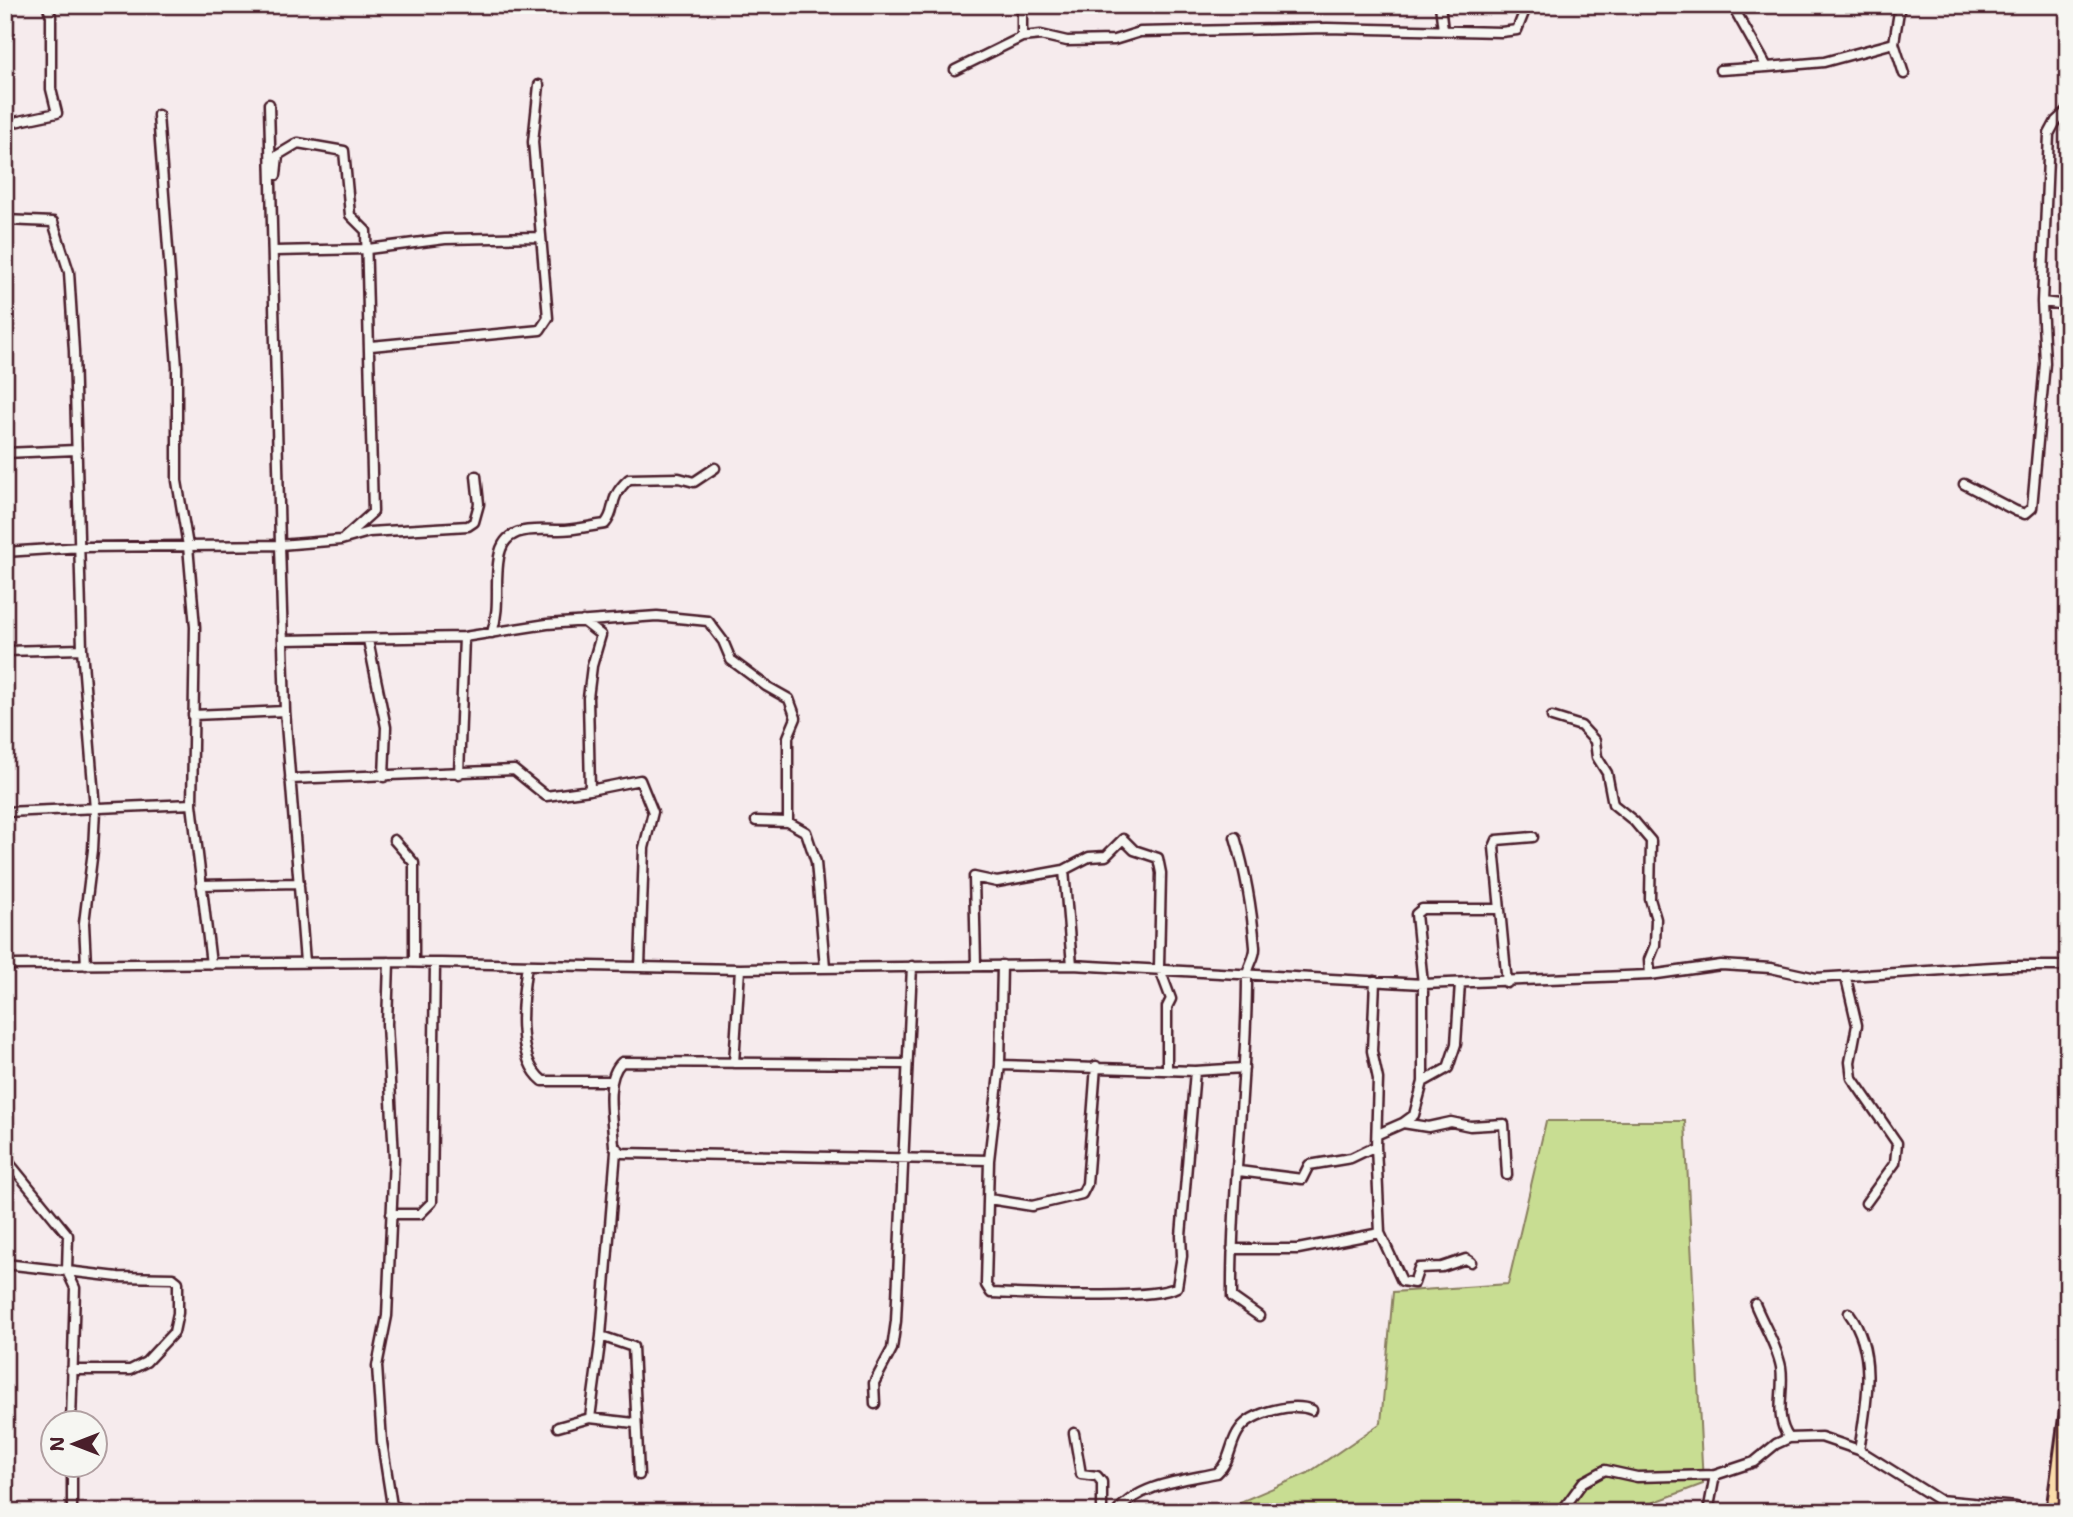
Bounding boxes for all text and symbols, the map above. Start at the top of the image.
north arrow [38,1408,108,1478]
text: N [45,1436,70,1452]

